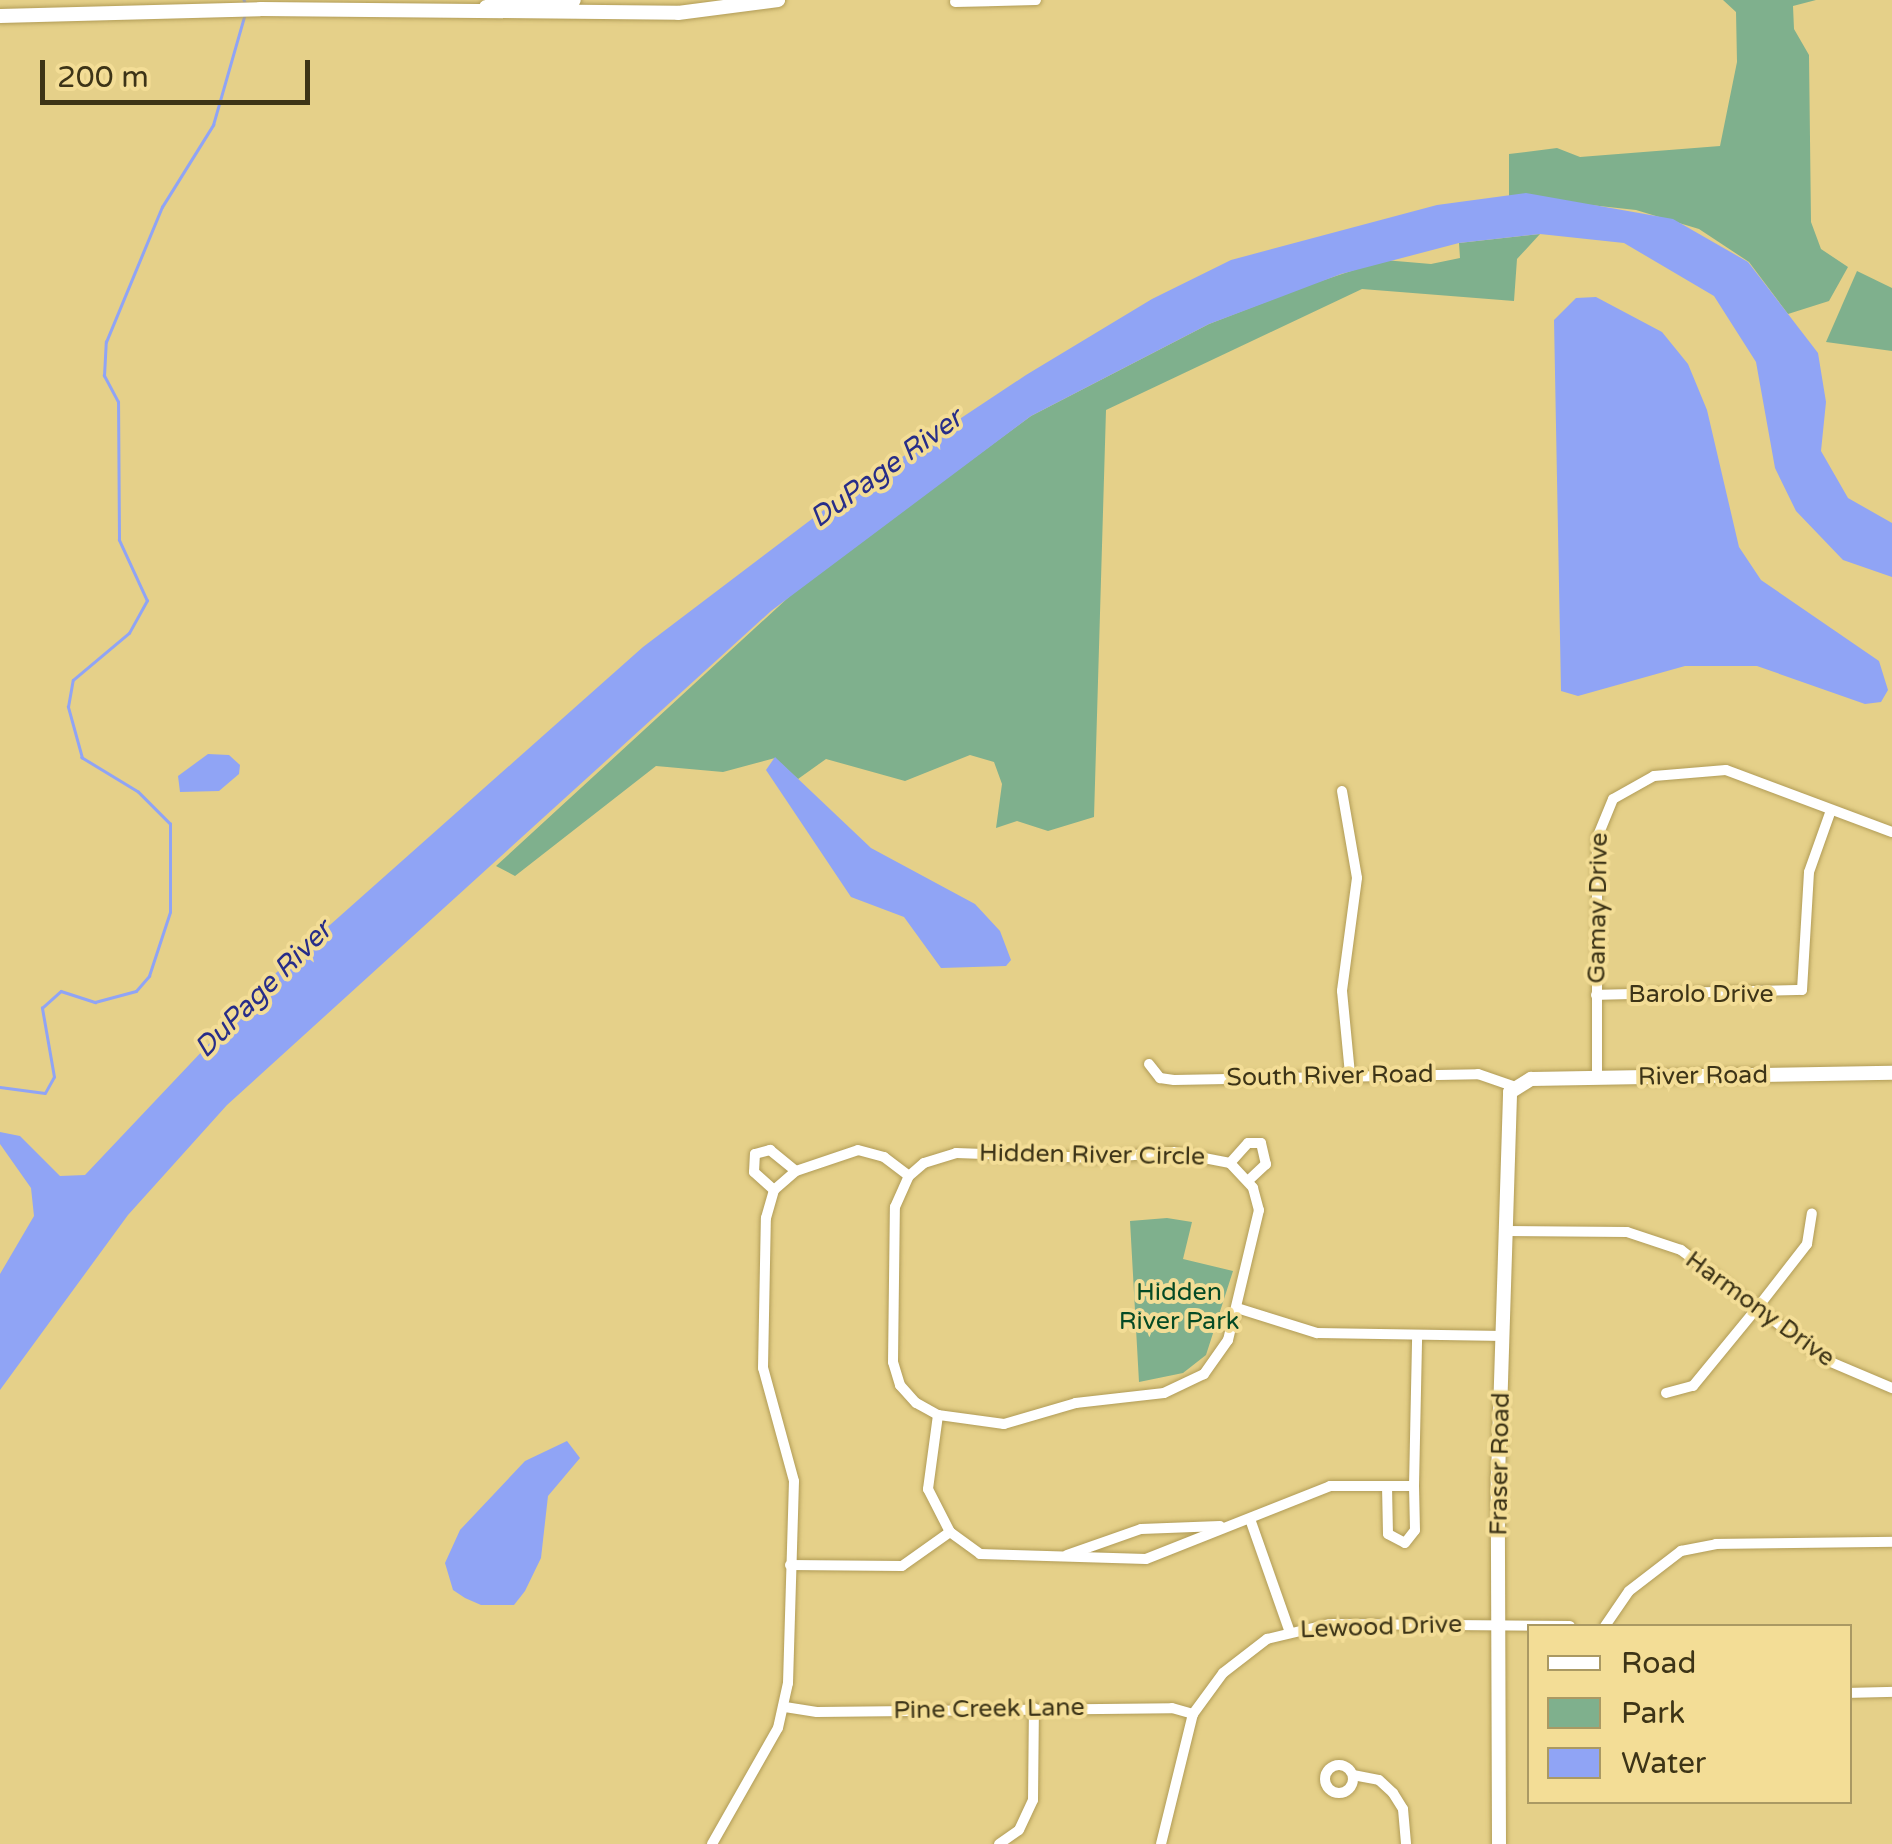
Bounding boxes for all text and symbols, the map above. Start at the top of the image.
scale bar [45,40,315,102]
text: 200 m [57,59,149,96]
water label: DuPage River [803,401,969,535]
street label: Gamay Drive [1582,832,1614,984]
water label: DuPage River [187,913,339,1065]
street label: Barolo Drive [1628,979,1774,1009]
street label: South River Road [1226,1059,1434,1093]
street label: River Road [1638,1060,1768,1092]
street label: Hidden River Circle [979,1138,1205,1172]
street label: Harmony Drive [1680,1245,1840,1373]
park label: Hidden River Park [1119,1278,1239,1337]
street label: Fraser Road [1484,1392,1516,1536]
street label: Lewood Drive [1299,1609,1463,1645]
legend [1527,1624,1852,1804]
text: Road [1621,1645,1696,1682]
street label: Pine Creek Lane [893,1692,1085,1726]
text: Park [1621,1695,1685,1732]
text: Water [1621,1745,1706,1782]

